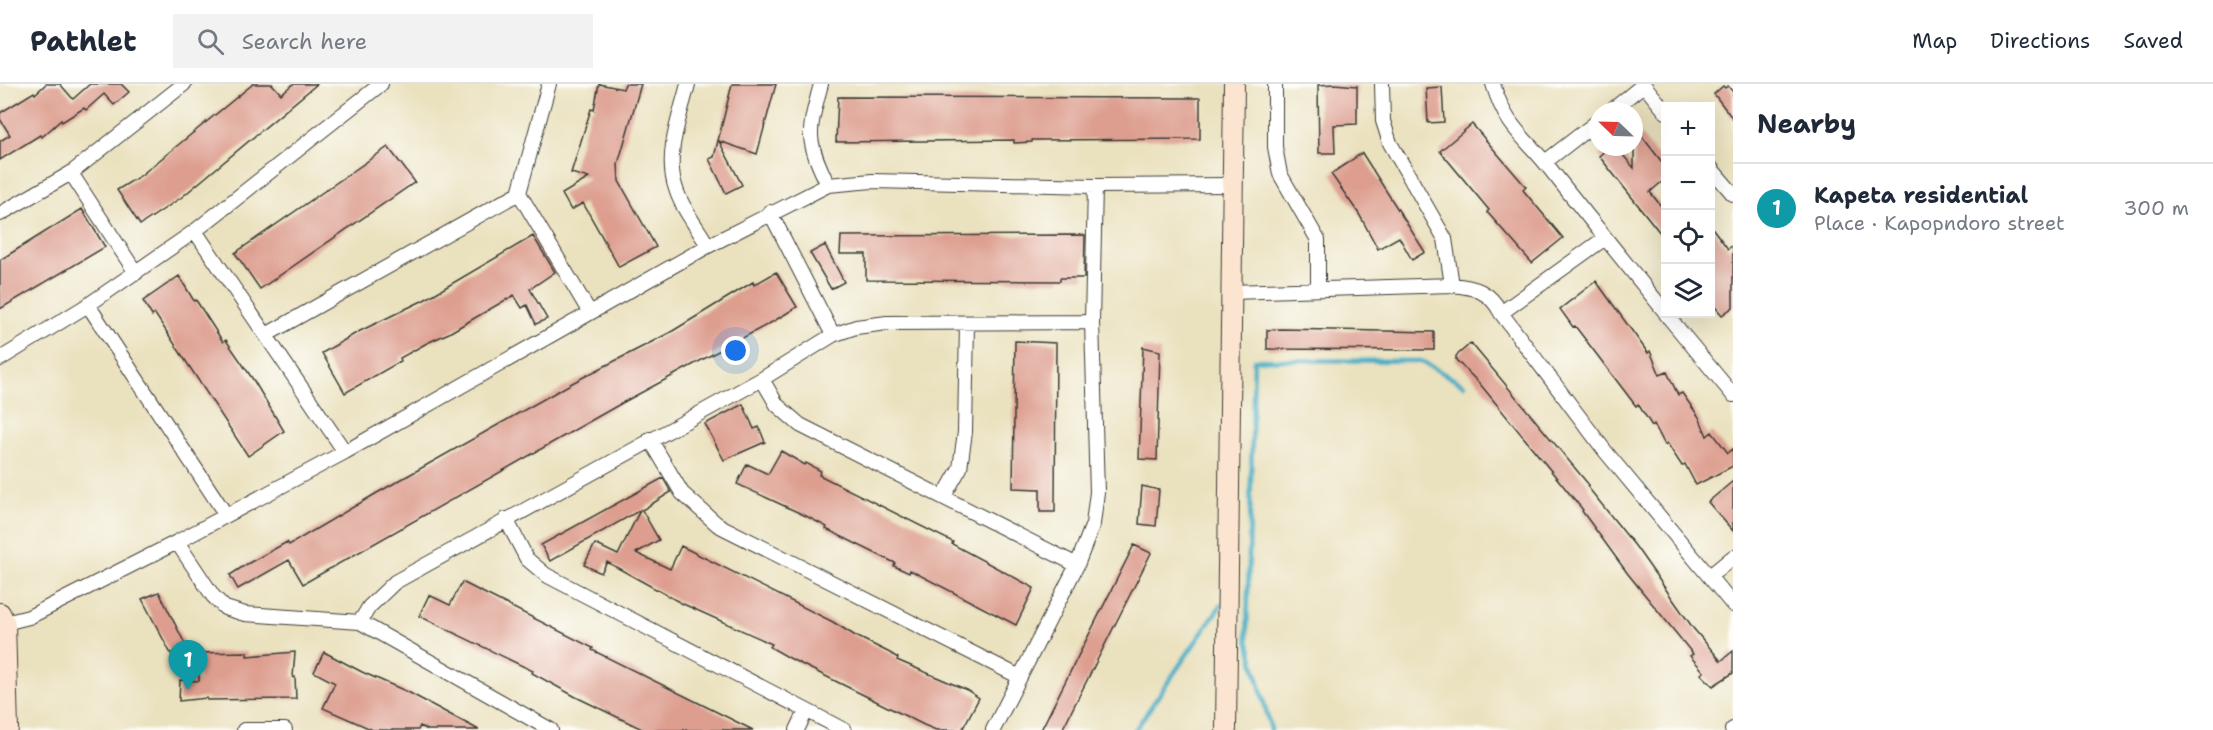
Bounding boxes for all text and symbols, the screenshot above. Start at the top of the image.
search box [173,14,593,68]
text: Pathlet [30,22,137,60]
icon: search [194,25,227,58]
text: Search here [242,27,367,56]
text: Map [1912,27,1957,55]
text: Directions [1990,27,2090,55]
text: Saved [2123,27,2183,55]
north arrow [1589,102,1643,156]
map controls [1661,102,1715,318]
button: + [1661,102,1715,156]
text: Nearby [1757,106,1856,141]
button: − [1661,156,1715,210]
text: Kapeta residential [1814,181,2028,210]
text: 1 [1772,195,1781,221]
text: 300 m [2123,195,2189,221]
button: locate [1661,210,1715,264]
text: Place · Kapopndoro street [1814,210,2065,236]
button: layers [1661,264,1715,318]
your location [721,336,750,365]
pin: 1 [168,640,207,690]

